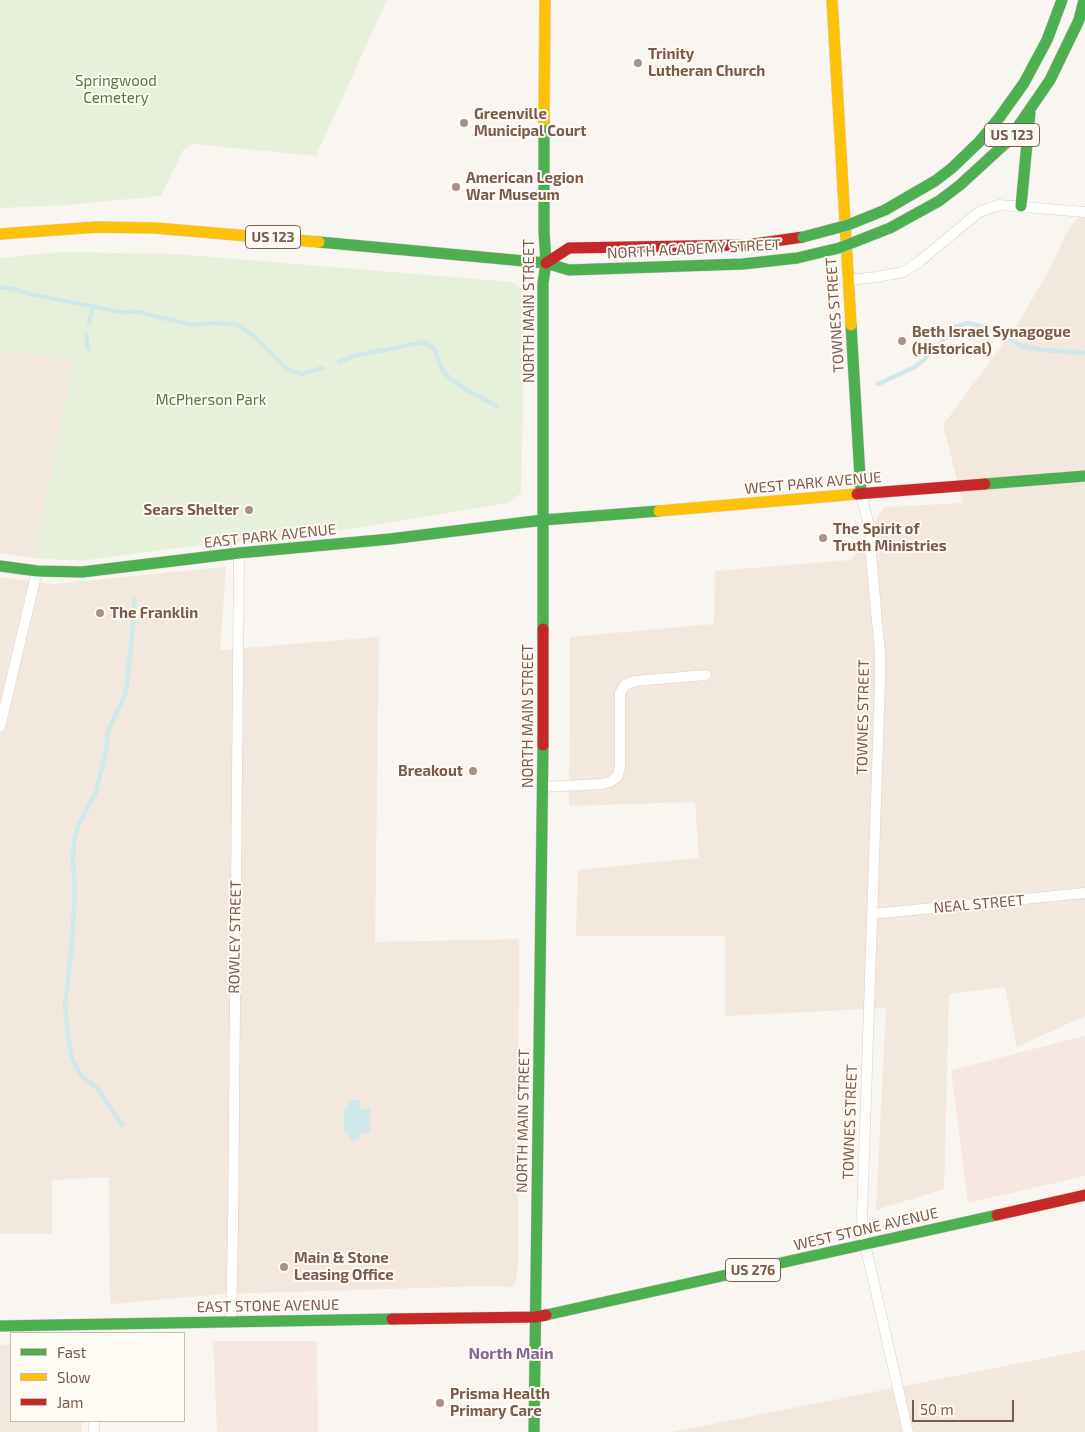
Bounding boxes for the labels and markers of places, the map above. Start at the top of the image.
place label: Trinity Lutheran Church [648,45,765,80]
marker: Trinity Lutheran Church [632,57,644,69]
place label: Greenville Municipal Court [474,105,586,140]
marker: Greenville Municipal Court [458,117,470,129]
place label: American Legion War Museum [466,169,584,204]
marker: American Legion War Museum [450,181,462,193]
place label: Beth Israel Synagogue (Historical) [912,323,1071,358]
marker: Beth Israel Synagogue (Historical) [896,335,908,347]
place label: Sears Shelter [144,501,239,519]
marker: Sears Shelter [243,504,255,516]
place label: The Spirit of Truth Ministries [833,520,947,555]
marker: The Spirit of Truth Ministries [817,532,829,544]
place label: The Franklin [110,604,198,622]
marker: The Franklin [94,607,106,619]
place label: Breakout [398,762,463,780]
marker: Breakout [467,765,479,777]
place label: Main & Stone Leasing Office [294,1249,394,1284]
marker: Main & Stone Leasing Office [278,1261,290,1273]
place label: Prisma Health Primary Care [450,1385,550,1420]
marker: Prisma Health Primary Care [434,1397,446,1409]

